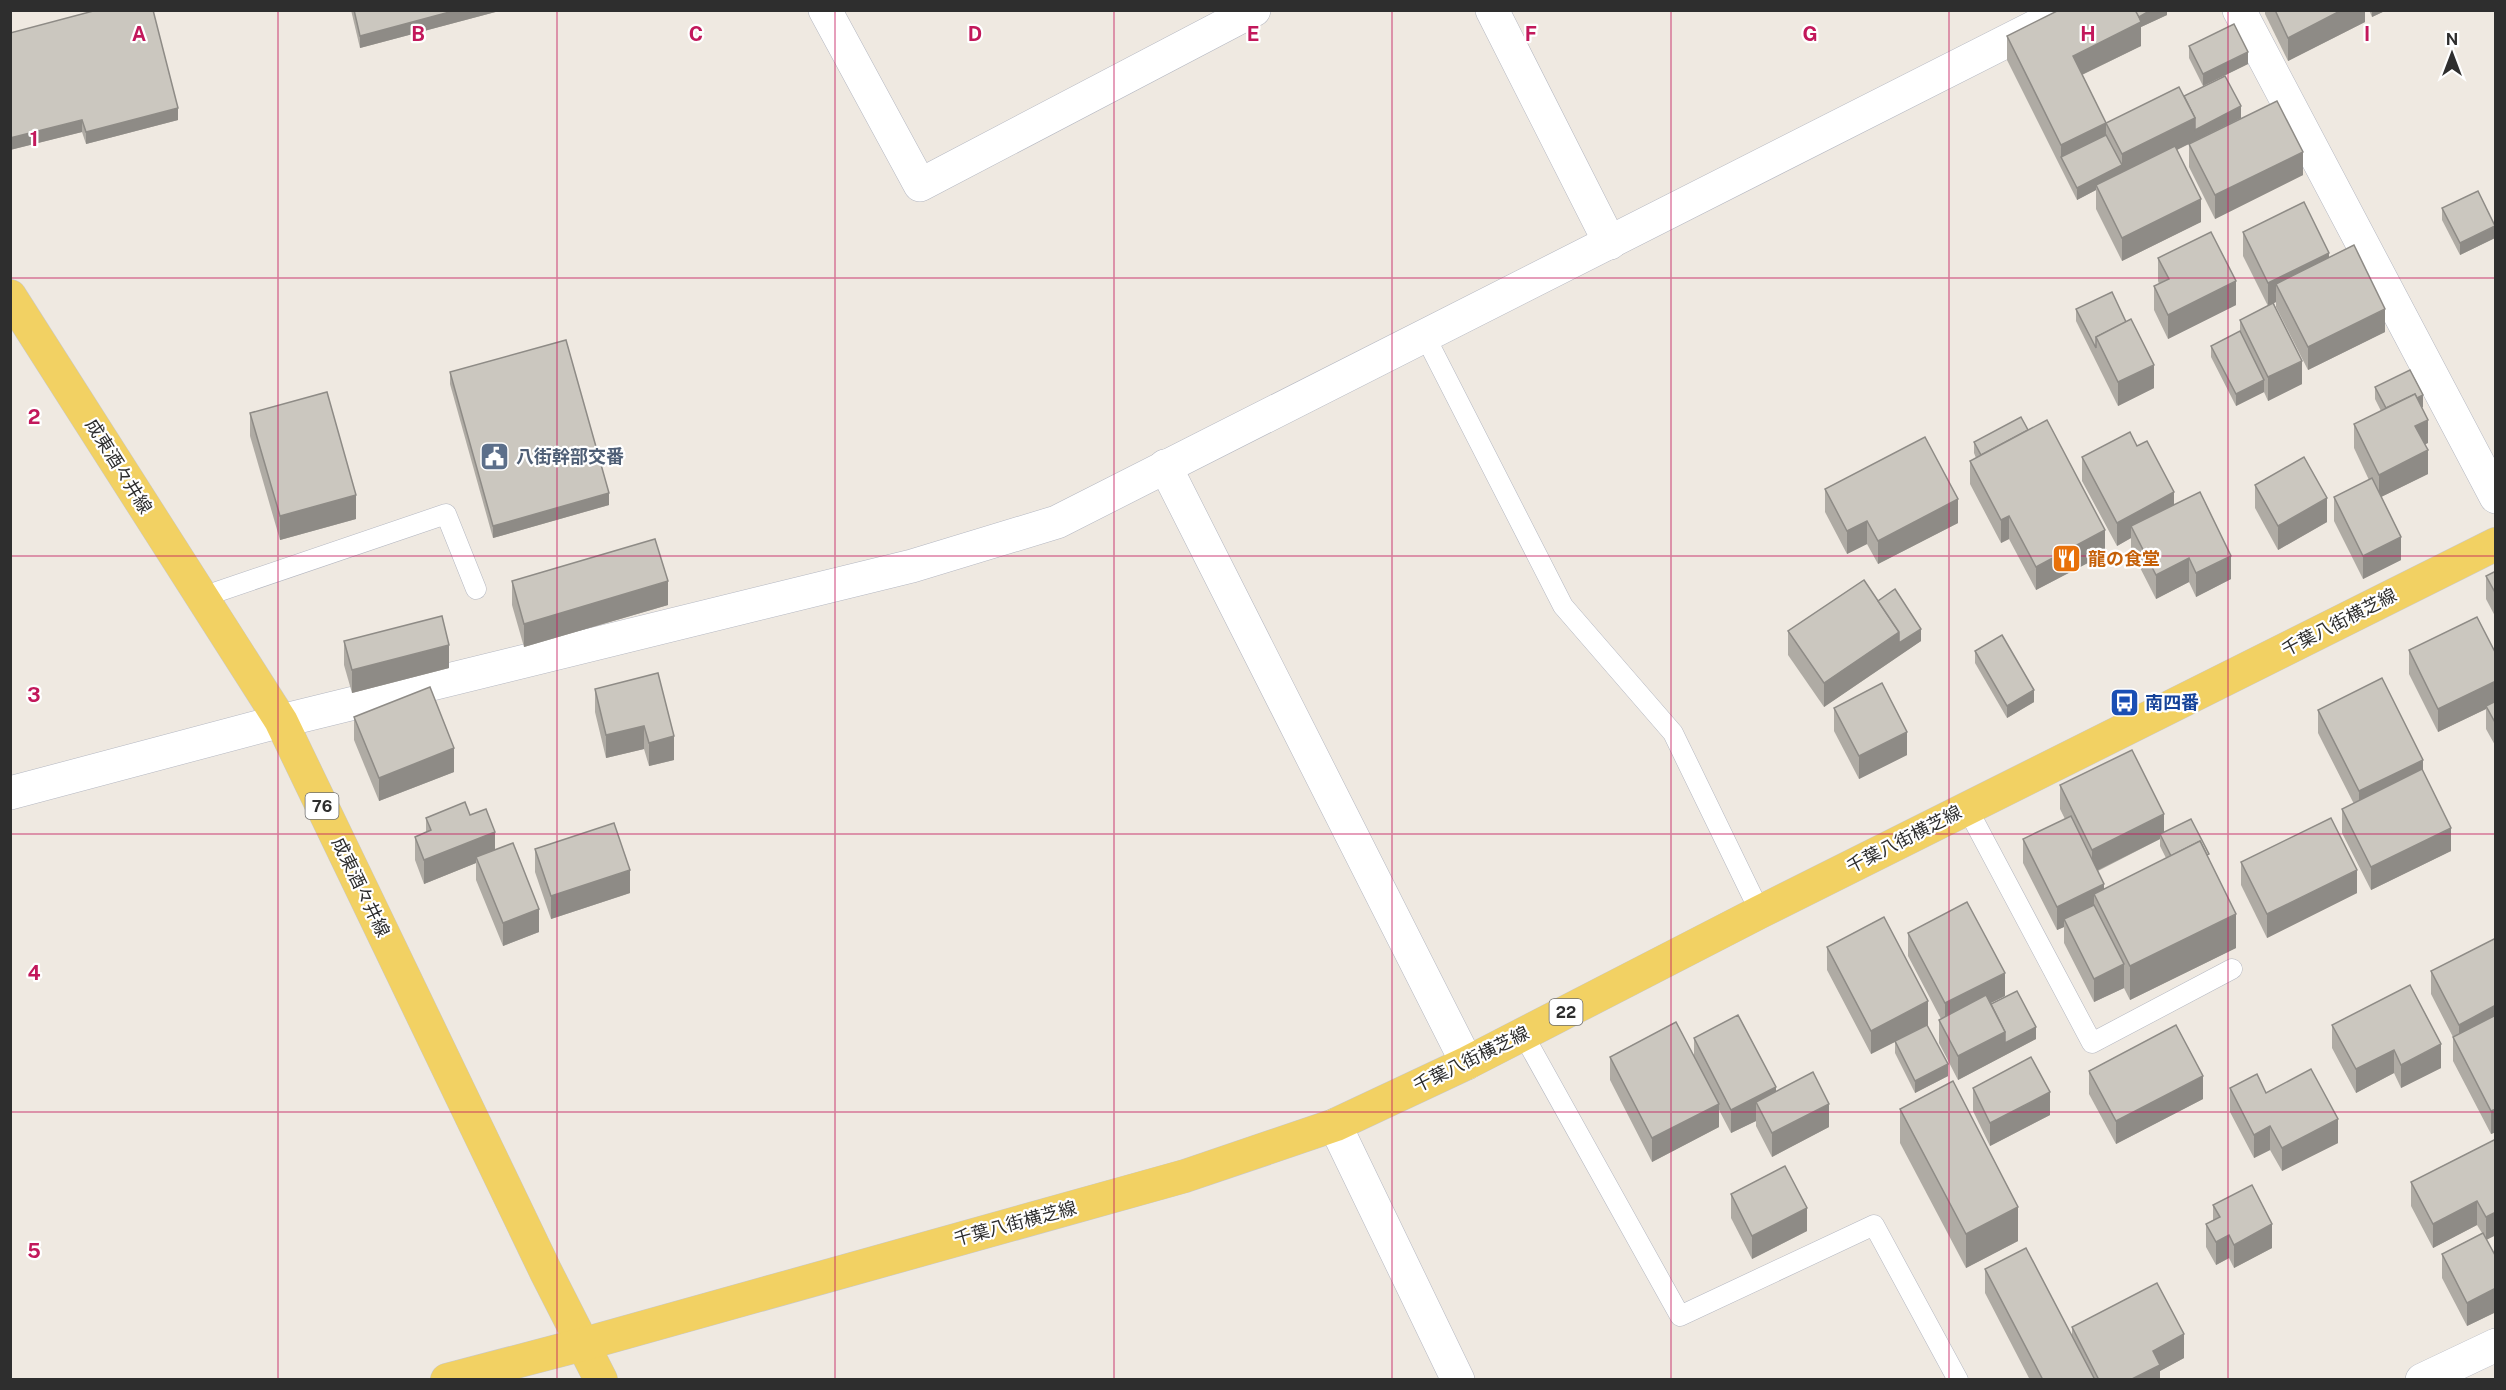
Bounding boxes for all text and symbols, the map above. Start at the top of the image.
text: A [132,22,146,46]
text: B [411,22,425,46]
text: C [689,22,703,46]
text: D [968,22,982,46]
text: E [1247,22,1259,46]
text: F [1525,22,1537,46]
text: G [1802,22,1818,46]
text: H [2080,22,2096,46]
text: I [2364,22,2370,46]
north arrow [2422,24,2482,84]
text: N [2446,30,2458,49]
text: 1 [30,127,38,151]
text: 2 [28,405,40,429]
street label: 成東酒々井線 [81,415,157,517]
public building icon: 八街幹部交番 [479,440,511,472]
place label: 八街幹部交番 [516,446,624,467]
restaurant icon: 龍の食堂 [2051,542,2083,574]
place label: 龍の食堂 [2088,548,2160,569]
street label: 千葉八街横芝線 [2278,584,2400,660]
text: 3 [27,683,41,707]
bus stop icon: 南四番 [2108,686,2140,718]
place label: 南四番 [2145,692,2199,713]
road number: 76 [306,793,338,819]
street label: 千葉八街横芝線 [1843,801,1965,877]
street label: 成東酒々井線 [328,834,394,940]
text: 4 [27,961,41,985]
road number: 22 [1550,999,1582,1025]
street label: 千葉八街横芝線 [1410,1022,1532,1096]
street label: 千葉八街横芝線 [951,1197,1079,1249]
text: 5 [27,1239,41,1263]

